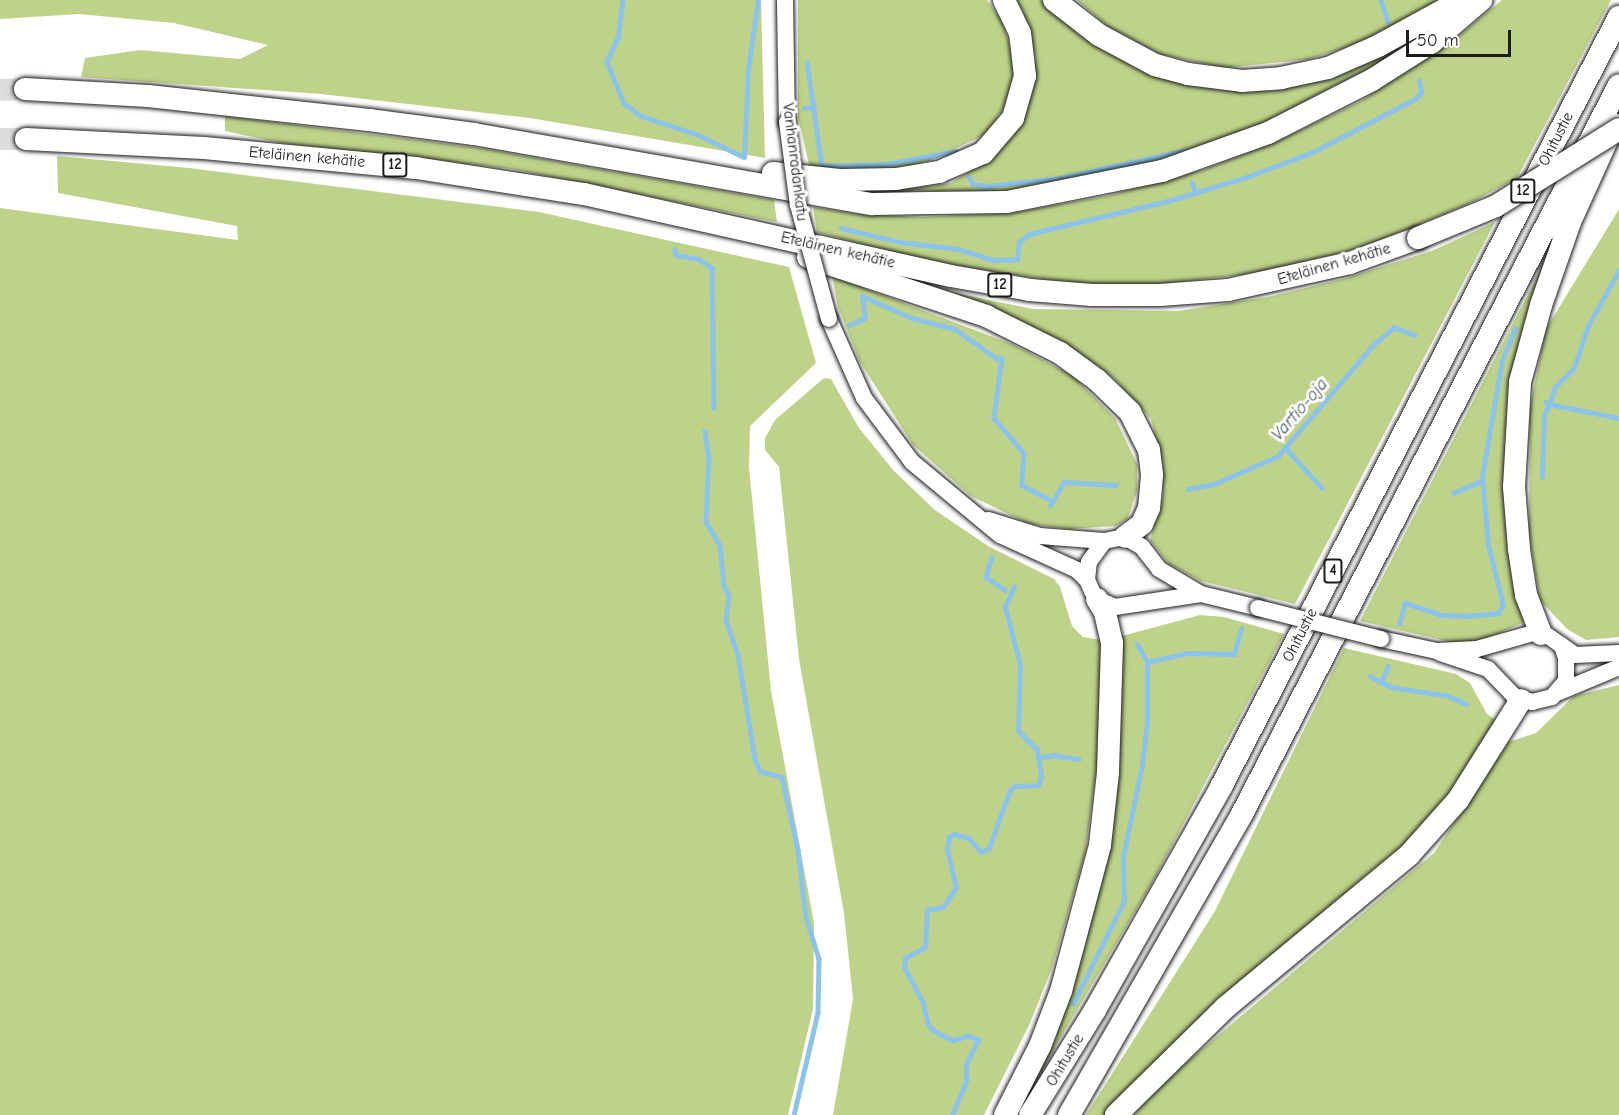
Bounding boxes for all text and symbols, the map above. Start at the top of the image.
scale bar [1409,18,1514,56]
text: 50 m [1417,30,1459,51]
street label: Vanhanradankatu [778,102,812,222]
street label: Ohitustie [1534,109,1578,169]
street label: Eteläinen kehätie [248,142,366,172]
road number: 12 [382,153,408,177]
road number: 12 [1510,179,1537,203]
street label: Eteläinen kehätie [779,228,897,272]
street label: Eteläinen kehätie [1275,239,1393,289]
road number: 12 [986,273,1014,297]
water label: Vartio-oja [1267,374,1333,446]
road number: 4 [1322,559,1344,583]
street label: Ohitustie [1278,605,1322,665]
street label: Ohitustie [1042,1030,1088,1090]

